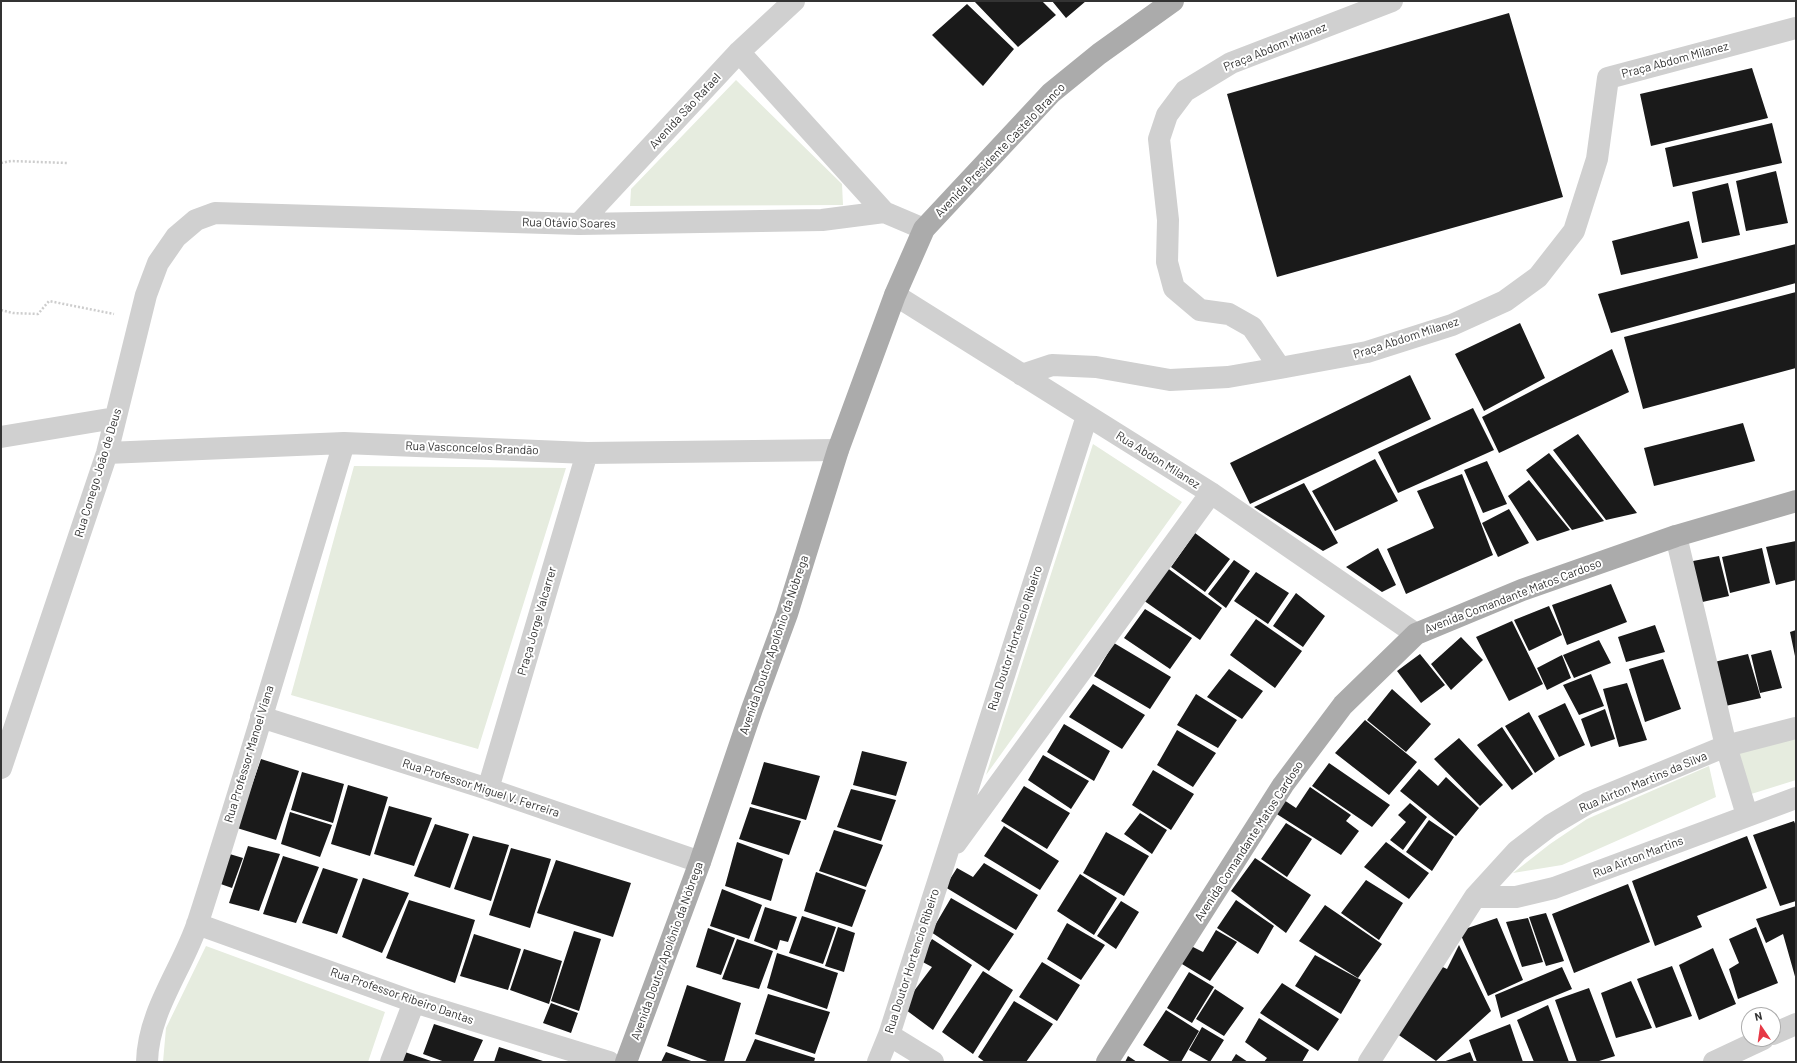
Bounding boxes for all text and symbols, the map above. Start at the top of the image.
street label: Praça Abdom Milanez [1221,20,1329,74]
street label: Praça Abdom Milanez [1620,39,1730,81]
street label: Avenida São Rafael [646,70,724,152]
street label: Avenida Presidente Castelo Branco [932,80,1068,220]
street label: Rua Otávio Soares [522,215,616,231]
street label: Praça Abdom Milanez [1351,314,1461,362]
street label: Rua Conego João de Deus [72,407,124,539]
street label: Rua Abdon Milanez [1113,428,1203,492]
street label: Rua Vasconcelos Brandão [405,438,539,458]
street label: Avenida Doutor Apolônio da Nóbrega [736,553,812,737]
street label: Avenida Comandante Matos Cardoso [1422,556,1604,636]
street label: Rua Doutor Hortencio Ribeiro [985,564,1045,712]
street label: Praça Jorge Valcarrer [515,565,559,677]
street label: Rua Professor Manoel Viana [221,684,277,824]
street label: Rua Airton Martins da Silva [1577,748,1709,816]
street label: Rua Professor Miguel V. Ferreira [401,756,561,820]
street label: Avenida Comandante Matos Cardoso [1192,758,1306,924]
street label: Rua Airton Martins [1591,833,1685,881]
street label: Avenida Doutor Apolônio da Nóbrega [628,860,706,1042]
street label: Rua Doutor Hortencio Ribeiro [882,887,942,1035]
street label: Rua Professor Ribeiro Dantas [328,965,476,1027]
north arrow [1741,1007,1781,1047]
text: N [1753,1009,1763,1023]

